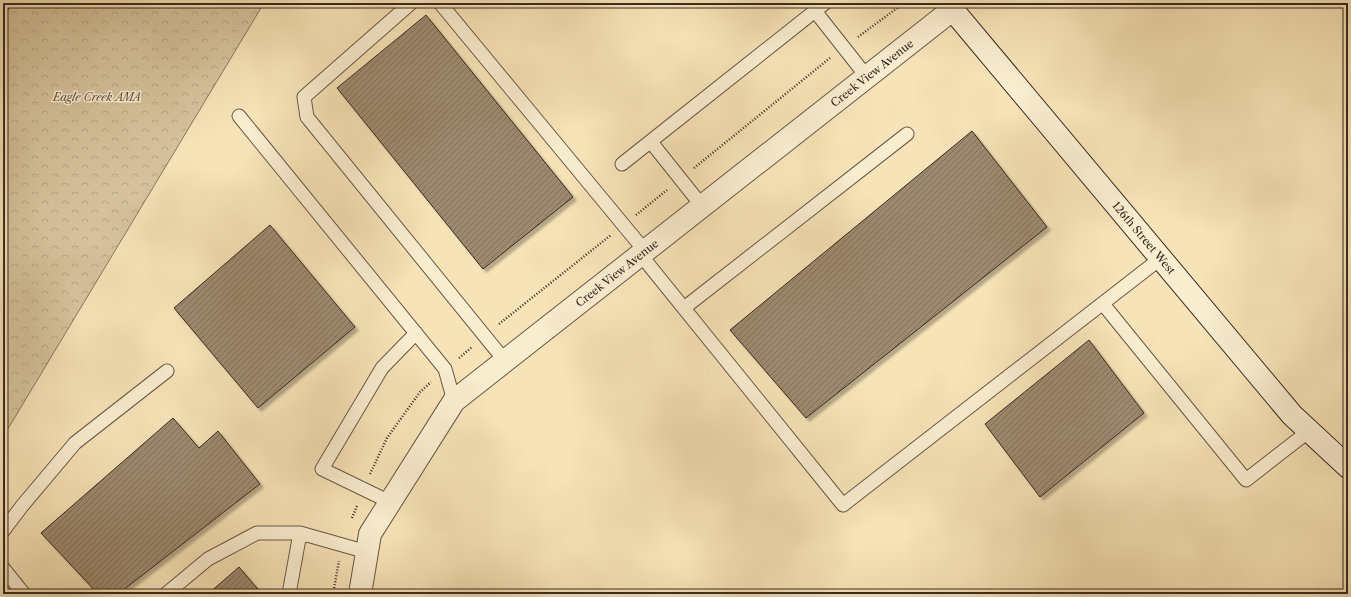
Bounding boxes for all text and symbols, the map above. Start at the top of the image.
street label: Creek View Avenue [828,36,916,110]
park label: Eagle Creek AMA [52,90,141,104]
street label: 126th Street West [1109,199,1179,277]
street label: Creek View Avenue [573,236,661,310]

